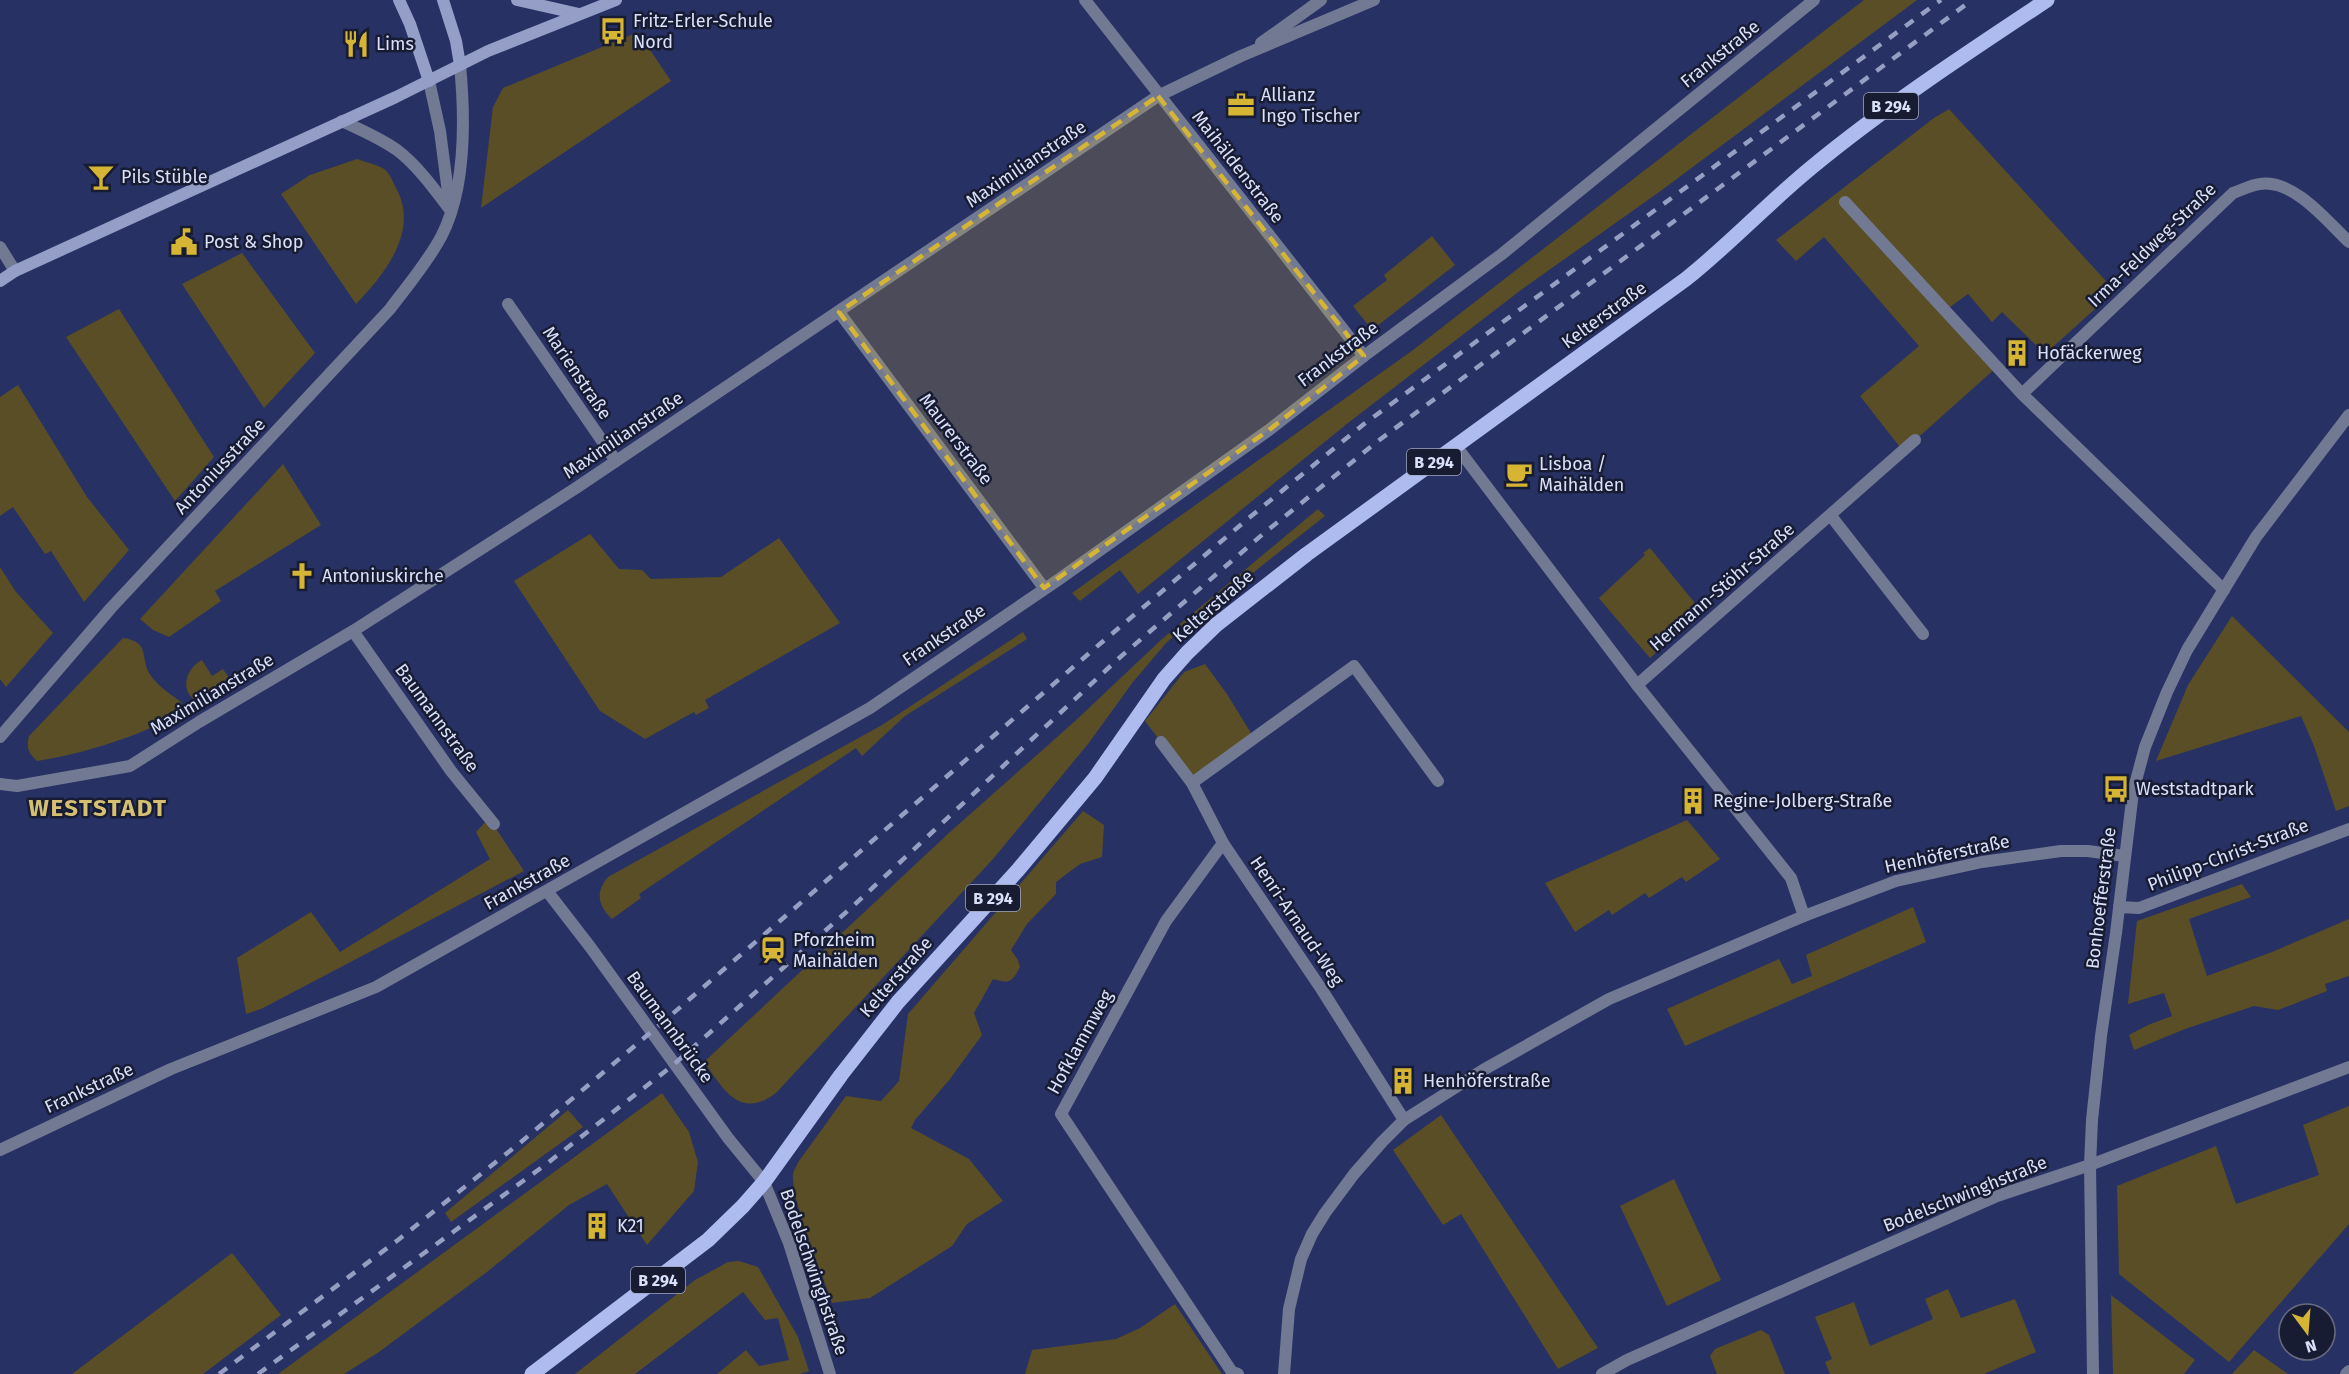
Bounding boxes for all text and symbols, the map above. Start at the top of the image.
place label: Fritz-Erler-Schule Nord [633,10,773,53]
street label: Frankstraße [1676,15,1764,93]
bus stop icon: Fritz-Erler-Schule Nord [598,16,628,46]
restaurant icon: Lims [341,29,371,59]
place label: Lims [376,33,414,55]
place label: Allianz Ingo Tischer [1261,84,1360,127]
office icon: Allianz Ingo Tischer [1226,90,1256,120]
road number: B 294 [1864,93,1918,119]
street label: Maihäldenstraße [1187,106,1289,228]
street label: Maximilianstraße [962,116,1090,212]
bar icon: Pils Stüble [86,162,116,192]
place label: Pils Stüble [121,166,207,188]
street label: Irma-Feldweg-Straße [2083,178,2221,312]
public building icon: Post & Shop [169,227,199,257]
place label: Post & Shop [204,231,304,253]
street label: Kelterstraße [1557,277,1651,353]
street label: Frankstraße [1293,316,1383,392]
street label: Marienstraße [538,322,616,424]
building icon: Hofäckerweg [2002,338,2032,368]
place label: Hofäckerweg [2037,342,2142,364]
street label: Maximilianstraße [559,387,687,483]
street label: Maurerstraße [915,389,997,489]
street label: Antoniusstraße [170,413,270,519]
road number: B 294 [1407,449,1461,475]
place label: Lisboa / Maihälden [1539,453,1624,496]
cafe icon: Lisboa / Maihälden [1504,459,1534,489]
street label: Hermann-Stöhr-Straße [1645,518,1799,656]
church icon: Antoniuskirche [287,561,317,591]
place label: Antoniuskirche [322,565,444,587]
street label: Kelterstraße [1168,565,1258,647]
street label: Frankstraße [898,599,990,671]
street label: Maximilianstraße [146,648,278,740]
street label: Baumannstraße [390,659,484,777]
bus stop icon: Weststadtpark [2101,774,2131,804]
place label: Weststadtpark [2136,778,2254,800]
building icon: Regine-Jolberg-Straße [1678,786,1708,816]
place label: Regine-Jolberg-Straße [1713,790,1892,812]
district label: WESTSTADT [29,794,167,822]
street label: Philipp-Christ-Straße [2144,814,2312,896]
street label: Bonhoefferstraße [2081,826,2121,970]
street label: Henhöferstraße [1882,830,2012,878]
street label: Frankstraße [480,849,574,915]
street label: Henri-Arnaud-Weg [1245,852,1349,991]
road number: B 294 [966,885,1020,911]
place label: Pforzheim Maihälden [793,929,878,972]
street label: Kelterstraße [855,932,937,1022]
station icon: Pforzheim Maihälden [758,935,788,965]
street label: Baumannbrücke [622,967,718,1087]
street label: Hofklammweg [1042,985,1118,1098]
street label: Frankstraße [41,1058,137,1118]
building icon: Henhöferstraße [1388,1066,1418,1096]
place label: Henhöferstraße [1423,1070,1551,1092]
street label: Bodelschwinghstraße [1880,1151,2050,1237]
street label: Bodelschwinghstraße [775,1186,853,1358]
building icon: K21 [582,1211,612,1241]
place label: K21 [617,1215,644,1237]
road number: B 294 [631,1267,685,1293]
north arrow [2277,1302,2337,1362]
text: N [2303,1335,2319,1357]

